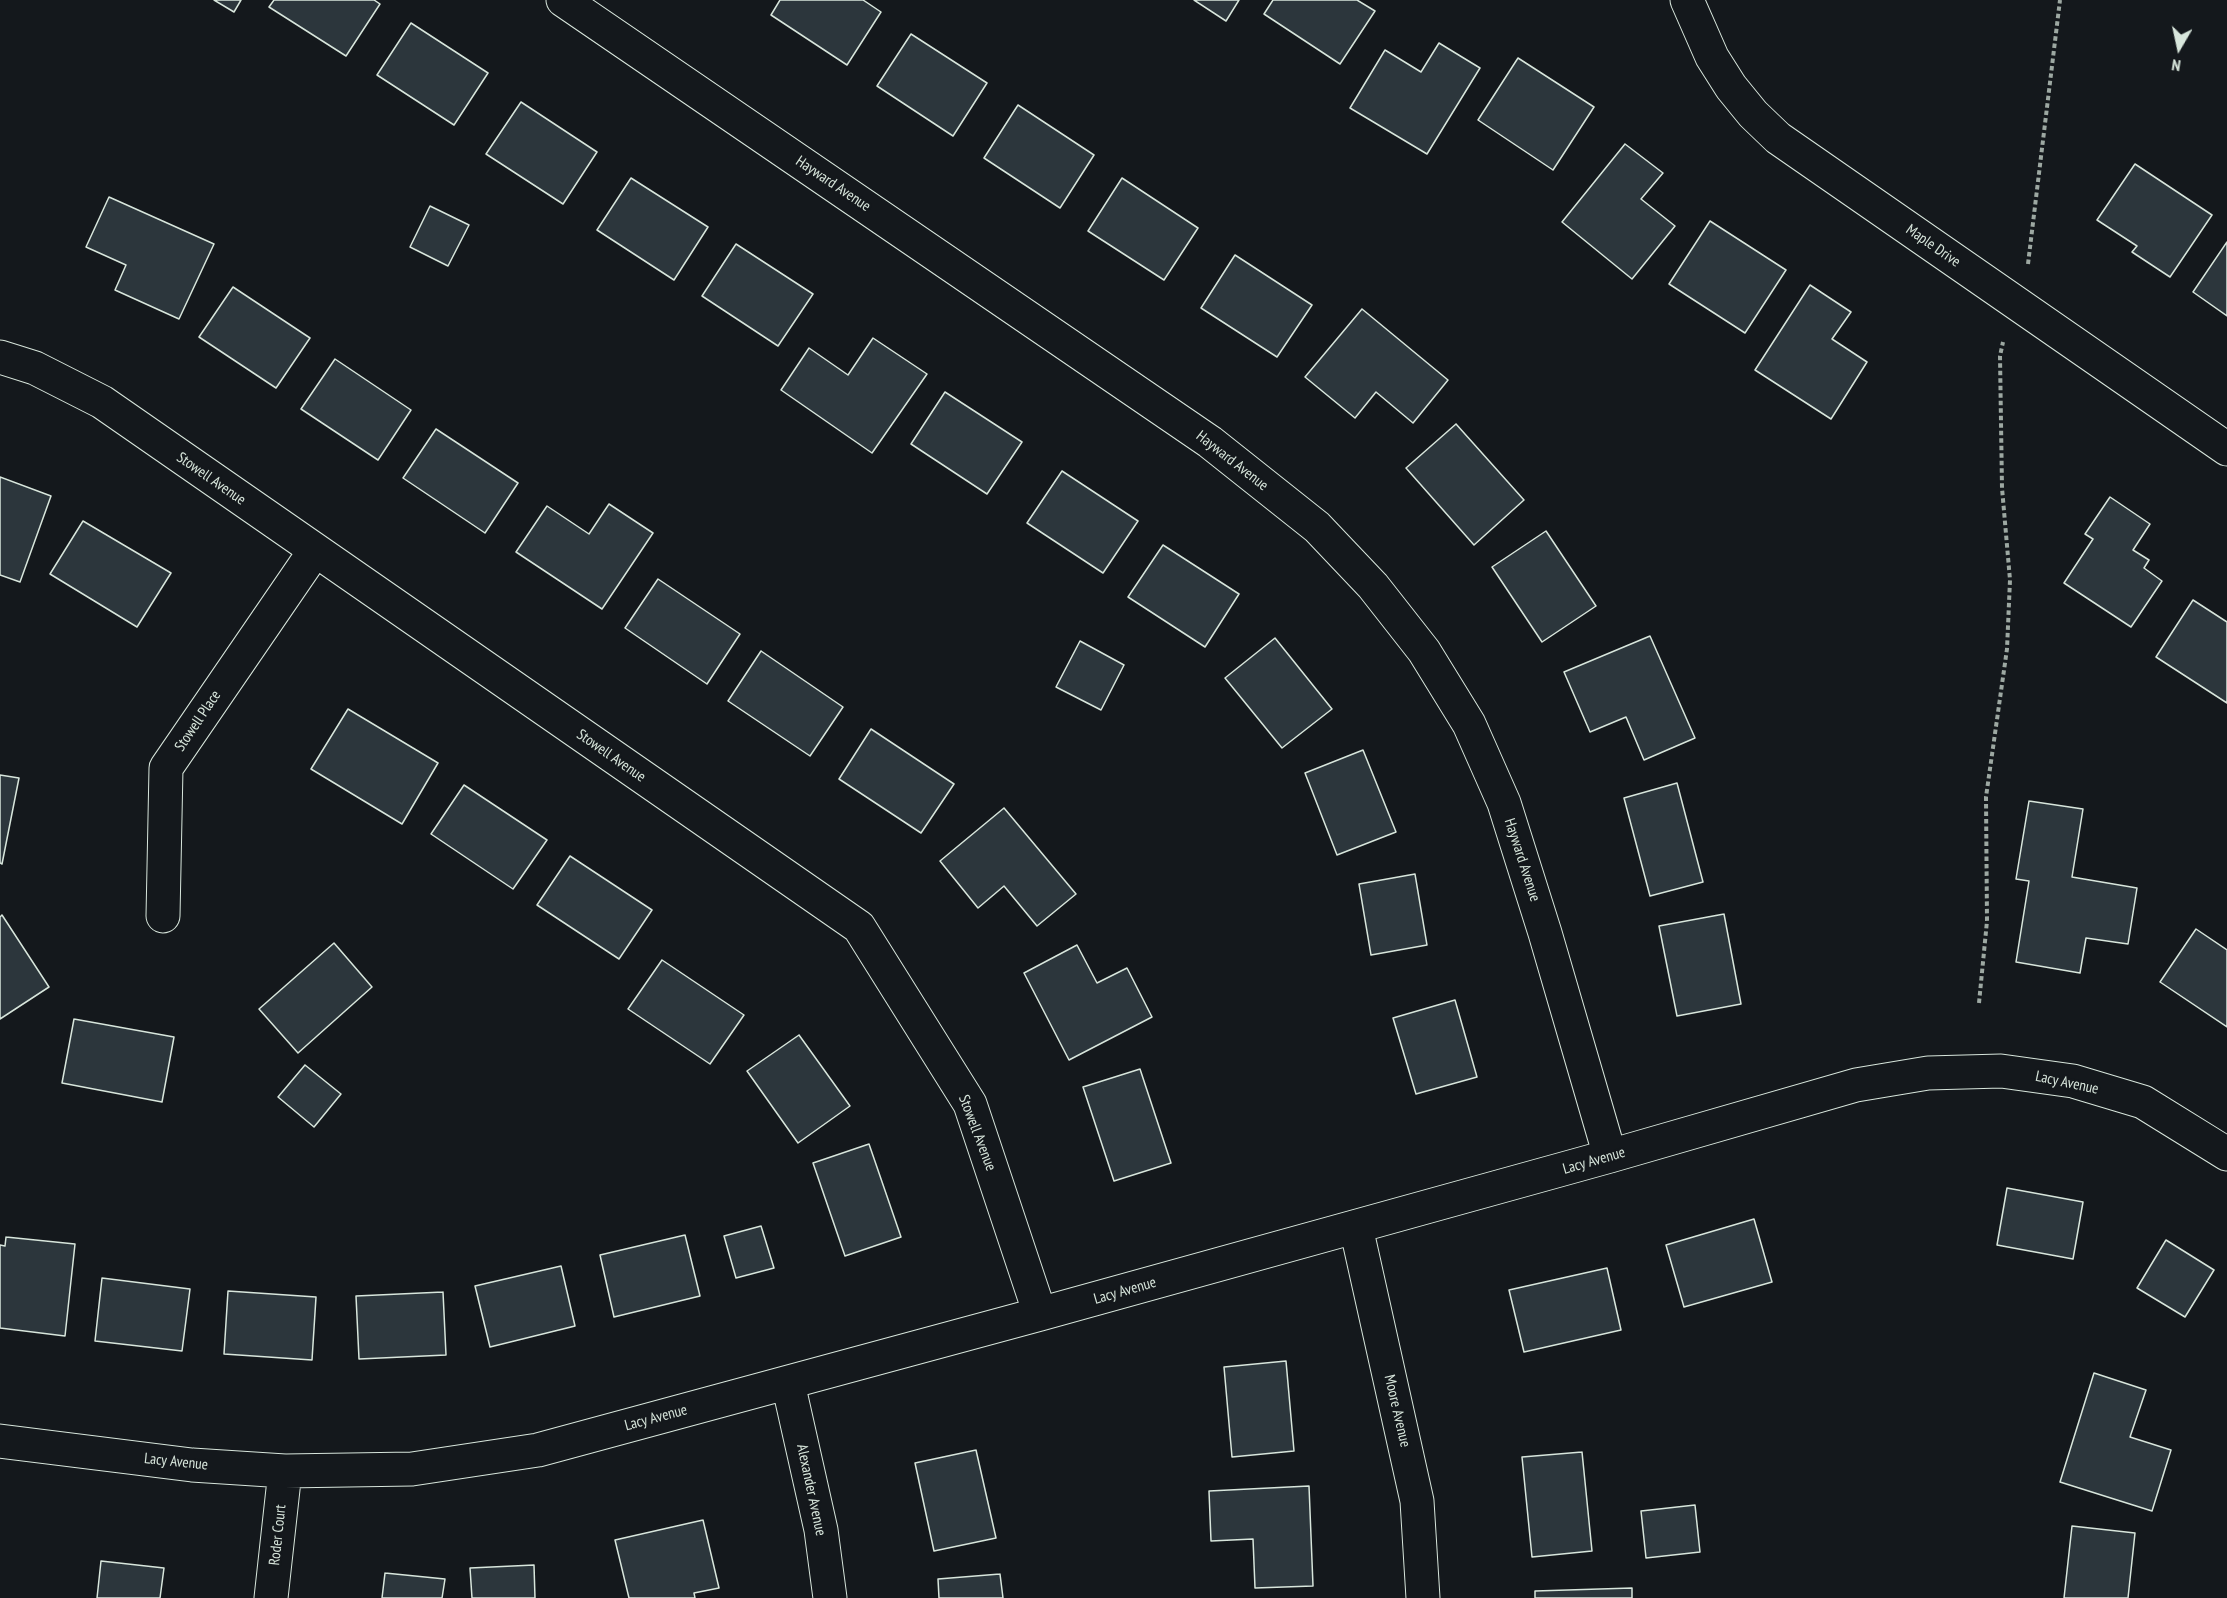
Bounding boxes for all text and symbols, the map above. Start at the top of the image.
north arrow [2149,18,2209,78]
text: N [2170,55,2182,76]
street label: Hayward Avenue [792,152,874,216]
street label: Maple Drive [1902,221,1964,271]
street label: Hayward Avenue [1192,427,1272,495]
street label: Stowell Avenue [173,449,249,509]
street label: Stowell Place [171,687,225,755]
street label: Stowell Avenue [573,726,649,786]
street label: Hayward Avenue [1500,816,1544,904]
street label: Lacy Avenue [2034,1068,2100,1098]
street label: Stowell Avenue [954,1093,1000,1173]
street label: Lacy Avenue [1561,1144,1627,1178]
street label: Lacy Avenue [1092,1274,1158,1308]
street label: Moore Avenue [1380,1373,1414,1449]
street label: Lacy Avenue [623,1401,689,1435]
street label: Alexander Avenue [793,1443,829,1537]
street label: Lacy Avenue [143,1450,209,1474]
street label: Roder Court [266,1504,290,1566]

